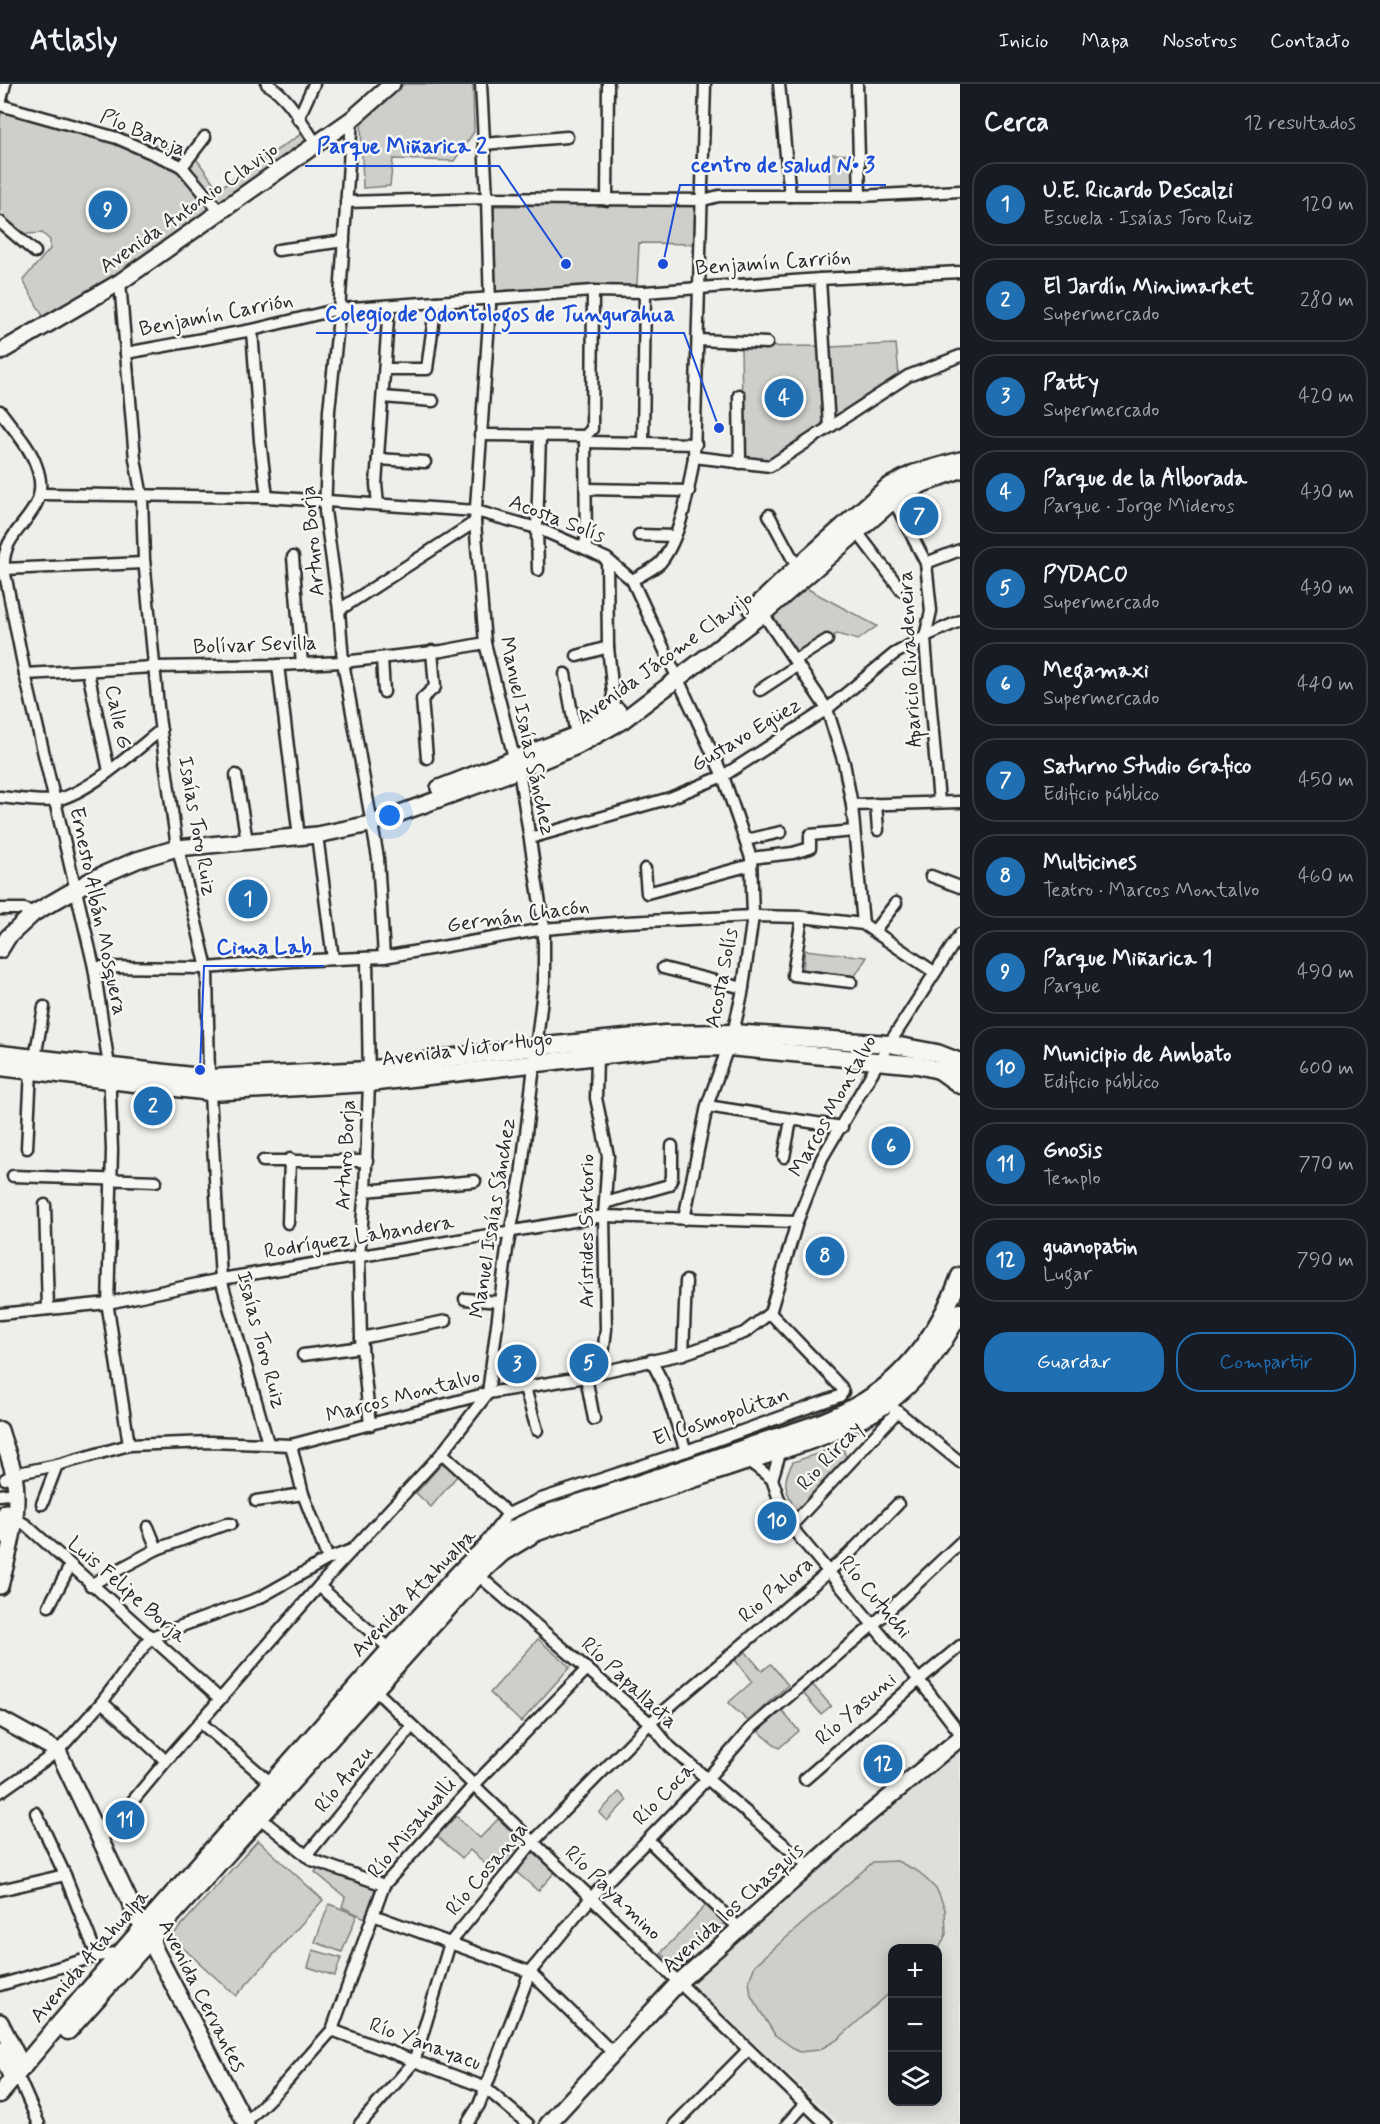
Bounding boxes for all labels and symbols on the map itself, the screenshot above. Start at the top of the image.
street label: Pío Baroja [96,102,190,164]
callout: Parque Miñarica 2 [305,126,499,166]
text: Parque Miñarica 2 [317,133,487,161]
street label: Avenida Antonio Clavijo [94,136,284,280]
callout: centro de salud N• 3 [680,145,886,185]
text: centro de salud N• 3 [691,152,875,180]
pin: 9 [88,188,128,232]
street label: Benjamín Carrión [694,244,852,282]
street label: Benjamín Carrión [137,286,295,344]
callout: Colegio de Odontologos de Tungurahua [316,293,684,333]
text: Colegio de Odontologos de Tungurahua [325,301,675,333]
pin: 4 [764,376,804,420]
street label: Arturo Borja [294,485,332,597]
street label: Acosta Solís [505,488,609,550]
pin: 7 [900,494,938,538]
street label: Aparicio Rivadeneira [891,570,930,748]
street label: Avenida Jácome Clavijo [571,585,759,731]
street label: Bolívar Sevilla [193,629,317,661]
street label: Manuel Isaías Sánchez [492,634,562,838]
street label: Calle G [98,682,138,752]
street label: Gustavo Egüez [686,691,806,779]
street label: Isaías Toro Ruiz [171,754,223,898]
your location [375,801,404,830]
street label: Ernesto Albán Mosquera [62,804,134,1018]
pin: 1 [228,876,268,922]
street label: Germán Chacón [445,892,591,940]
callout: Cima Lab [204,926,324,966]
street label: Acosta Solís [699,926,745,1030]
text: Cima Lab [216,934,312,962]
street label: Avenida Victor Hugo [380,1025,554,1074]
street label: Marcos Montalvo [782,1030,884,1182]
pin: 2 [134,1084,172,1128]
street label: Arturo Borja [329,1099,363,1211]
street label: Manuel Isaías Sánchez [463,1116,523,1320]
pin: 6 [872,1124,910,1168]
street label: Arístides Sartorio [573,1154,601,1308]
street label: Rodríguez Labandera [262,1208,456,1266]
pin: 8 [806,1234,844,1278]
street label: Isaías Toro Ruiz [229,1268,293,1412]
pin: 5 [570,1340,608,1386]
pin: 3 [498,1342,536,1386]
street label: Marcos Montalvo [323,1362,483,1430]
street label: El Cosmopolitan [649,1381,793,1453]
street label: Rio Rircay [791,1415,869,1497]
pin: 10 [758,1498,796,1544]
street label: Avenida Atahualpa [345,1522,483,1664]
street label: Luis Felipe Borja [61,1530,193,1650]
street label: Rio Palora [733,1550,819,1630]
street label: Río Cutuchi [832,1550,918,1645]
street label: Río Papallacta [574,1631,684,1735]
street label: Río Yasuni [809,1666,903,1752]
street label: Río Anzu [308,1739,380,1819]
pin: 12 [864,1742,902,1786]
street label: Río Coca [627,1756,702,1832]
street label: Río Misahualli [361,1771,463,1885]
pin: 11 [106,1798,144,1842]
street label: Río Cosanga [440,1816,534,1922]
street label: Avenida los Chasquis [656,1837,810,1979]
street label: Río Payamino [558,1839,668,1947]
street label: Avenida Atahualpa [24,1883,156,2029]
street label: Avenida Cervantes [151,1915,253,2077]
street label: Río Yanayacu [365,2011,485,2077]

